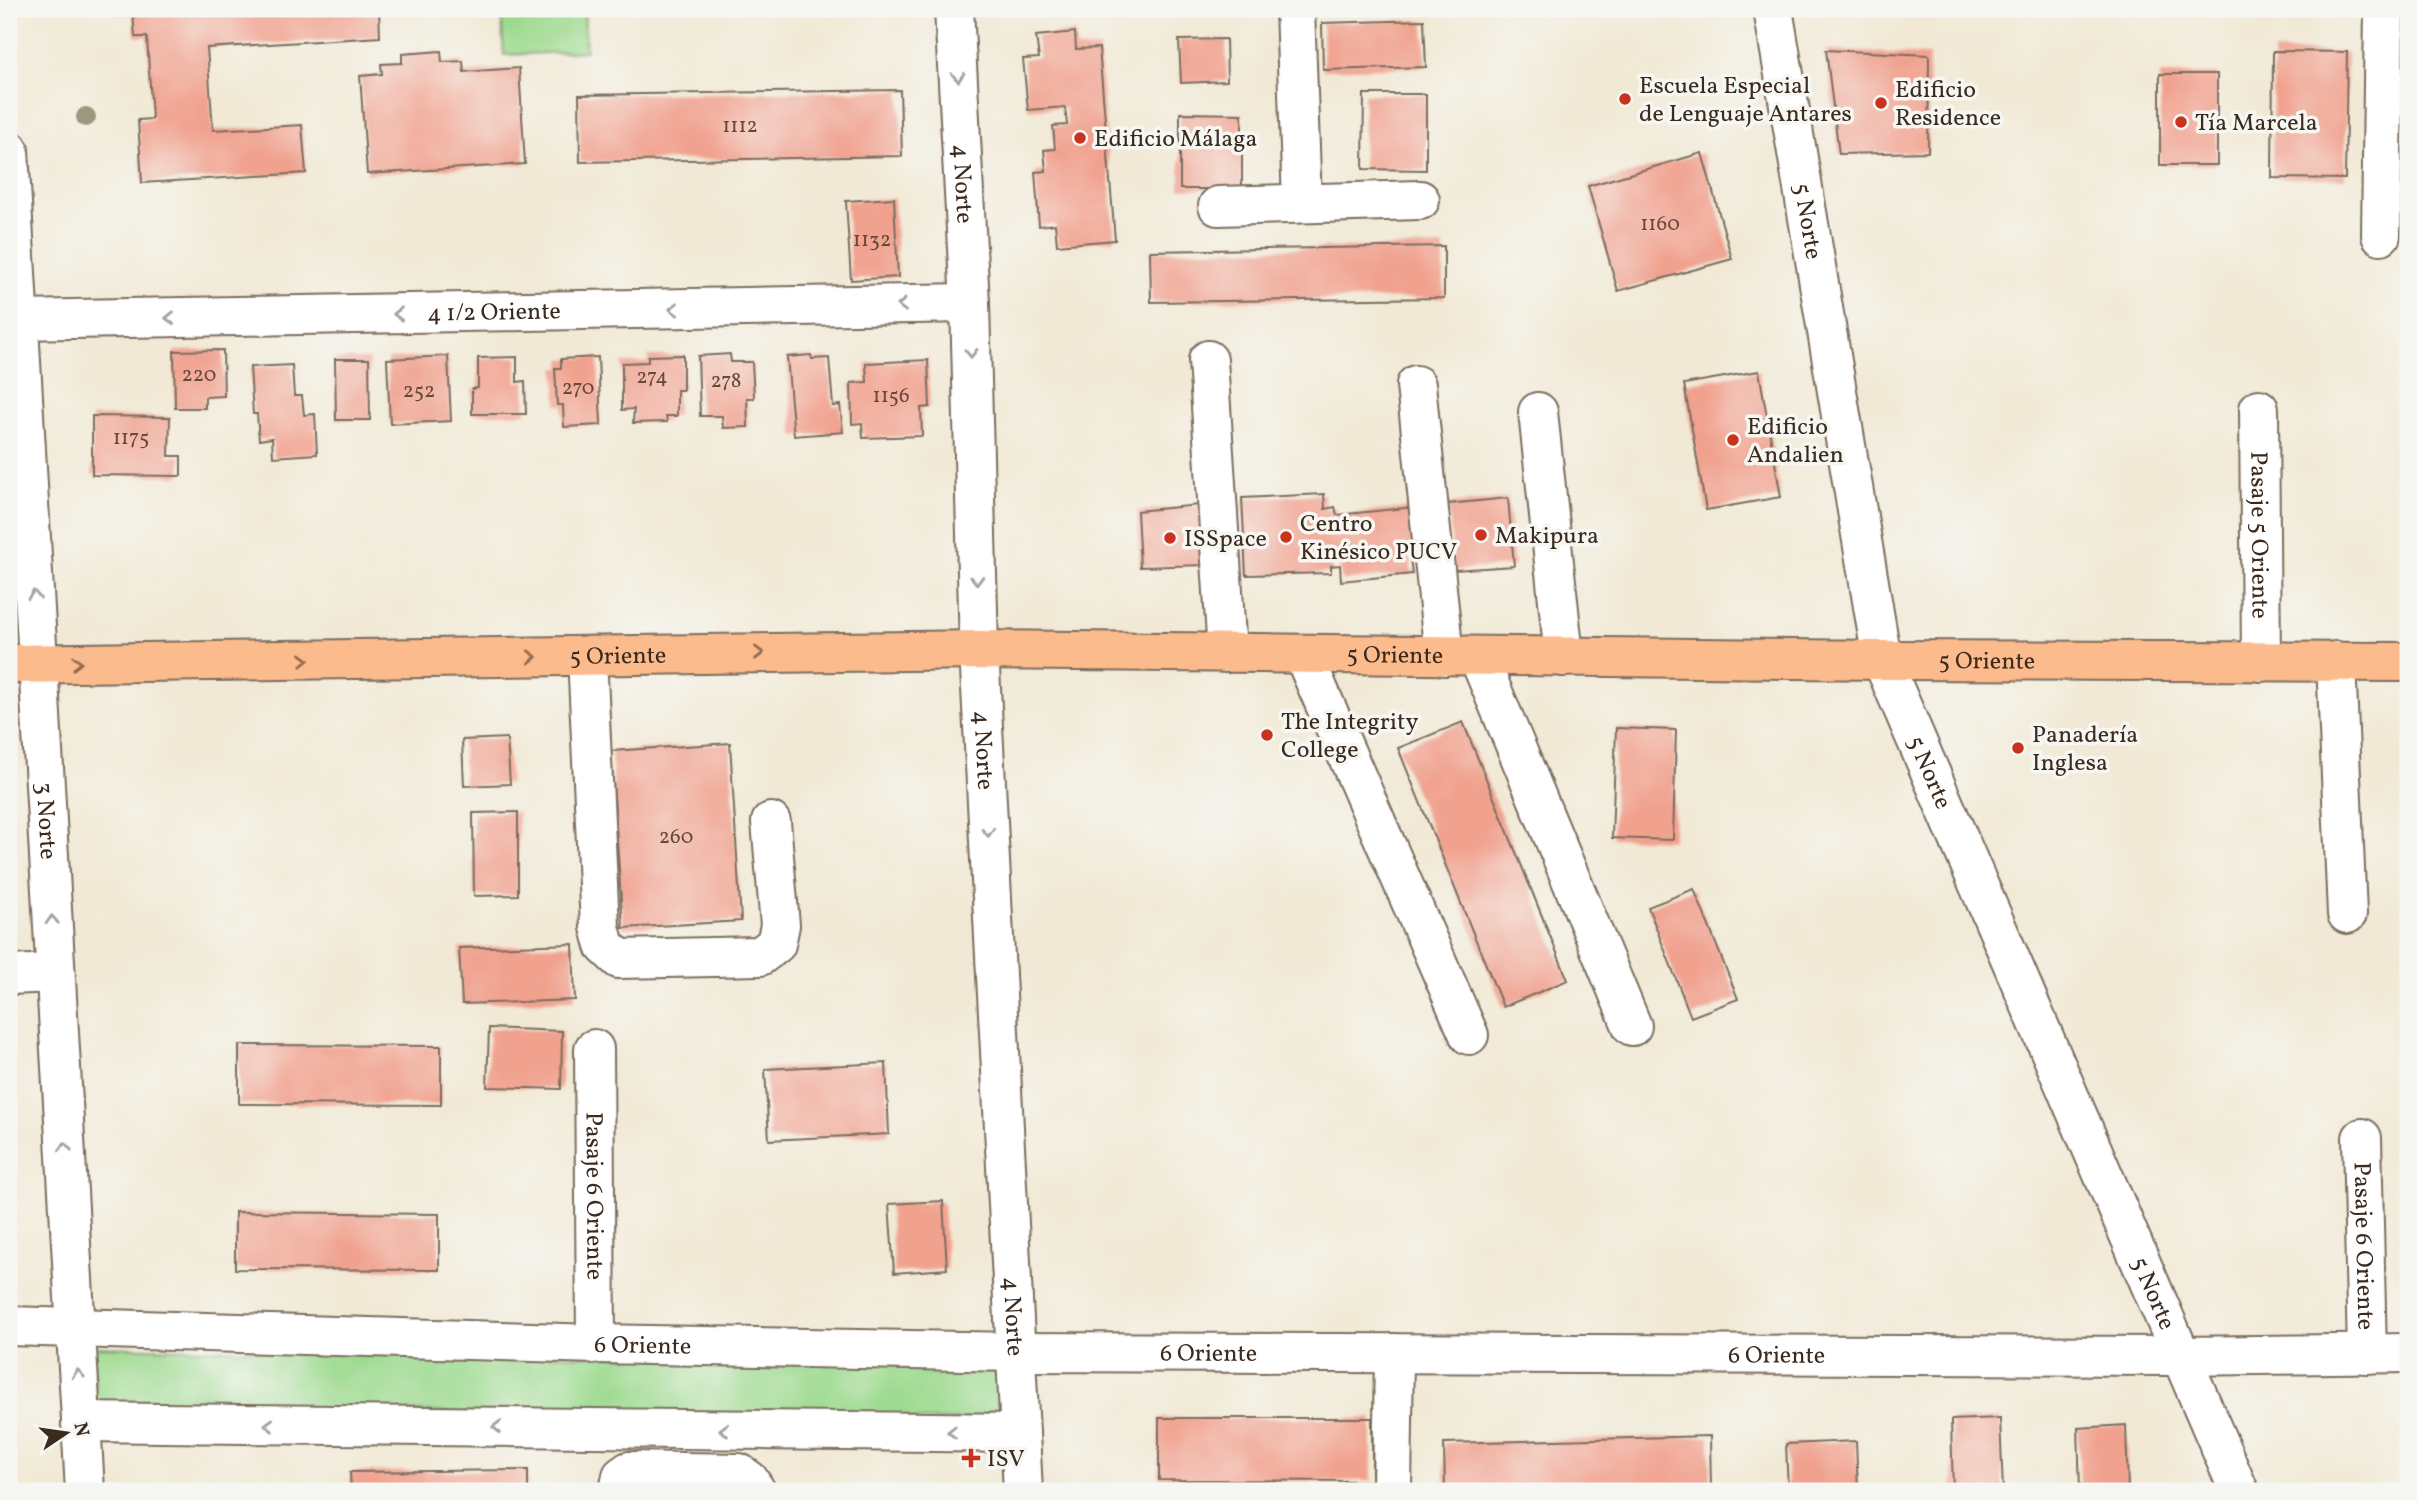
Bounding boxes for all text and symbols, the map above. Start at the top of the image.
place label: Escuela Especial de Lenguaje Antares [1639,70,1852,132]
one-way arrow [950,72,965,83]
place label: Edificio Residence [1895,74,2001,136]
marker: Escuela Especial de Lenguaje Antares [1617,91,1633,107]
marker: Edificio Residence [1873,95,1889,111]
place label: Tía Marcela [2195,107,2318,141]
house number: 1112 [722,112,758,141]
marker: Tía Marcela [2173,114,2189,130]
place label: Edificio Málaga [1094,123,1257,157]
marker: Edificio Málaga [1072,130,1088,146]
street label: 4 Norte [942,143,981,224]
street label: 5 Norte [1783,181,1830,262]
house number: 1160 [1640,210,1680,239]
house number: 1132 [853,226,891,255]
street label: 4 1/2 Oriente [427,295,561,332]
one-way arrow [896,297,907,312]
one-way arrow [668,301,679,316]
one-way arrow [392,306,403,321]
one-way arrow [165,310,176,325]
one-way arrow [964,348,979,359]
house number: 220 [182,361,216,390]
house number: 274 [636,363,668,392]
house number: 278 [711,367,741,396]
house number: 270 [562,374,594,403]
house number: 252 [403,377,435,406]
house number: 1156 [872,382,910,411]
place label: Edificio Andalien [1747,411,1844,473]
house number: 1175 [113,424,149,453]
marker: Edificio Andalien [1725,432,1741,448]
street label: Pasaje 5 Oriente [2240,451,2276,619]
place label: Centro Kinésico PUCV [1300,508,1457,570]
place label: Makipura [1495,520,1599,554]
place label: ISSpace [1184,523,1267,557]
marker: Makipura [1473,527,1489,543]
marker: Centro Kinésico PUCV [1278,529,1294,545]
marker: ISSpace [1162,530,1178,546]
one-way arrow [969,576,985,586]
one-way arrow [27,589,42,600]
street label: 5 Oriente [1346,639,1443,674]
street label: 5 Oriente [569,640,666,675]
street label: 5 Oriente [1939,645,2035,680]
one-way arrow [754,646,765,661]
one-way arrow [527,649,538,665]
one-way arrow [300,652,310,668]
one-way arrow [72,655,83,671]
place label: The Integrity College [1281,706,1418,768]
street label: 4 Norte [963,710,1001,791]
place label: Panadería Inglesa [2032,719,2138,781]
marker: The Integrity College [1259,727,1275,743]
street label: 5 Norte [1898,731,1959,815]
marker: Panadería Inglesa [2010,740,2026,756]
street label: 3 Norte [26,781,64,861]
house number: 260 [659,823,693,852]
one-way arrow [980,827,995,838]
one-way arrow [45,914,60,925]
street label: Pasaje 6 Oriente [575,1112,611,1280]
one-way arrow [58,1141,73,1152]
street label: Pasaje 6 Oriente [2344,1162,2381,1331]
street label: 5 Norte [2121,1252,2183,1336]
street label: 4 Norte [993,1276,1031,1357]
street label: 6 Oriente [594,1329,692,1365]
street label: 6 Oriente [1160,1337,1257,1372]
street label: 6 Oriente [1728,1339,1825,1374]
one-way arrow [71,1368,86,1379]
north arrow [32,1398,102,1468]
one-way arrow [264,1417,275,1432]
one-way arrow [491,1419,502,1435]
text: N [66,1420,95,1439]
one-way arrow [719,1422,729,1438]
one-way arrow [946,1424,957,1440]
place label: ISV [987,1443,1025,1477]
marker: ISV [961,1448,981,1468]

